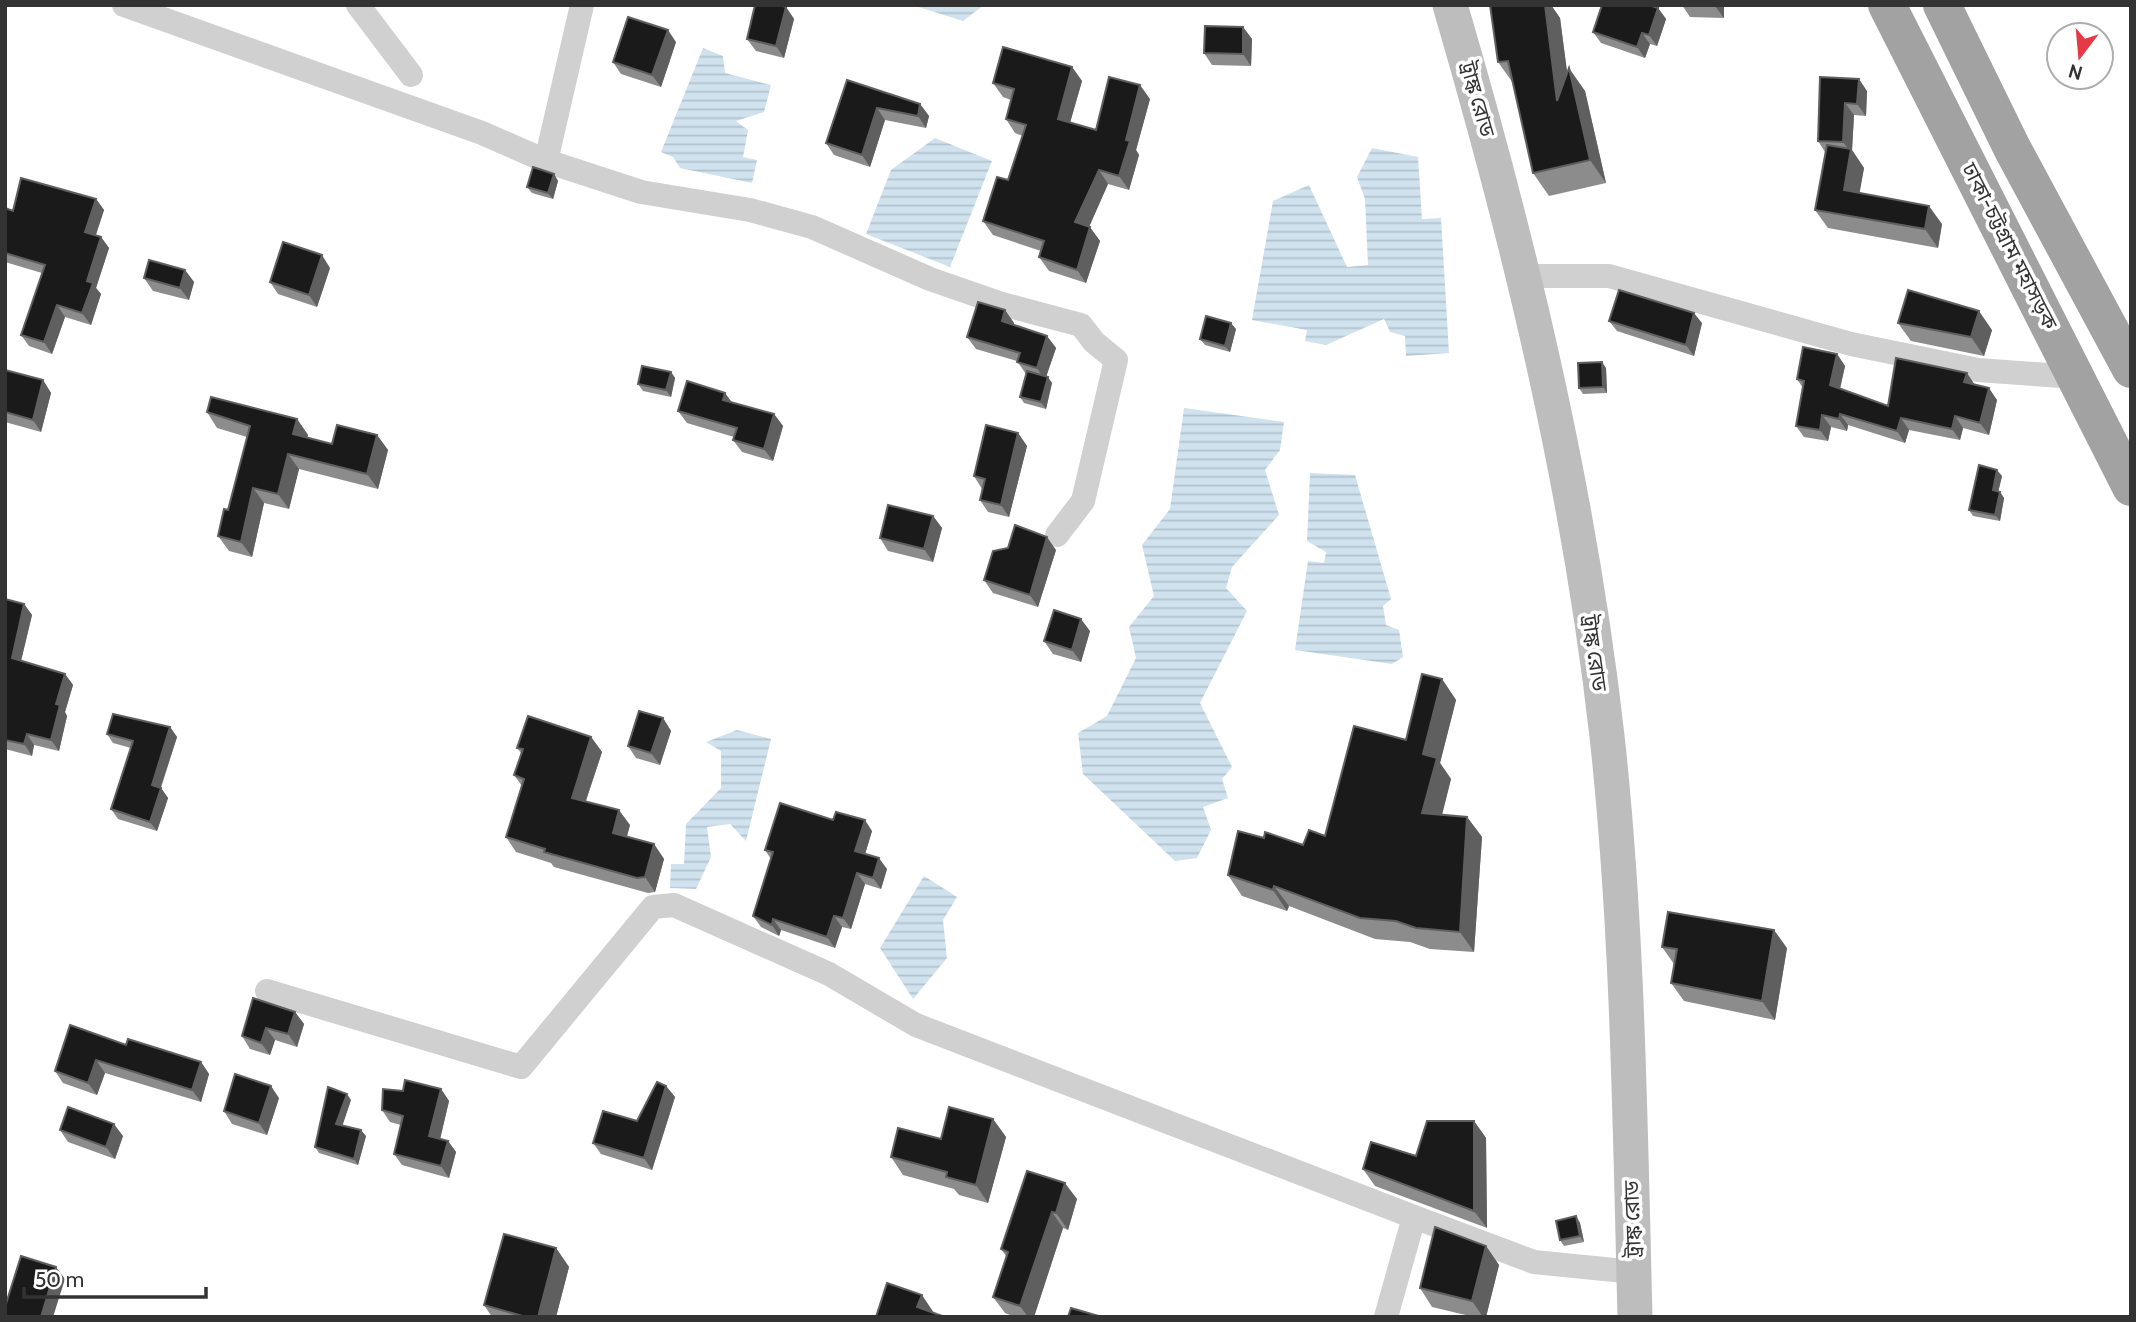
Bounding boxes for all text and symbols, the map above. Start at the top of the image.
north arrow [2045,21,2115,91]
street label: ট্রাঙ্ক রোড [1455,58,1501,140]
text: N [2066,59,2085,85]
street label: ঢাকা-চট্টগ্রাম মহাসড়ক [1957,157,2063,335]
street label: ট্রাঙ্ক রোড [1577,612,1613,694]
street label: ট্রাঙ্ক রোড [1618,1179,1646,1259]
scale bar [24,1256,206,1300]
text: 50 m [35,1267,84,1292]

